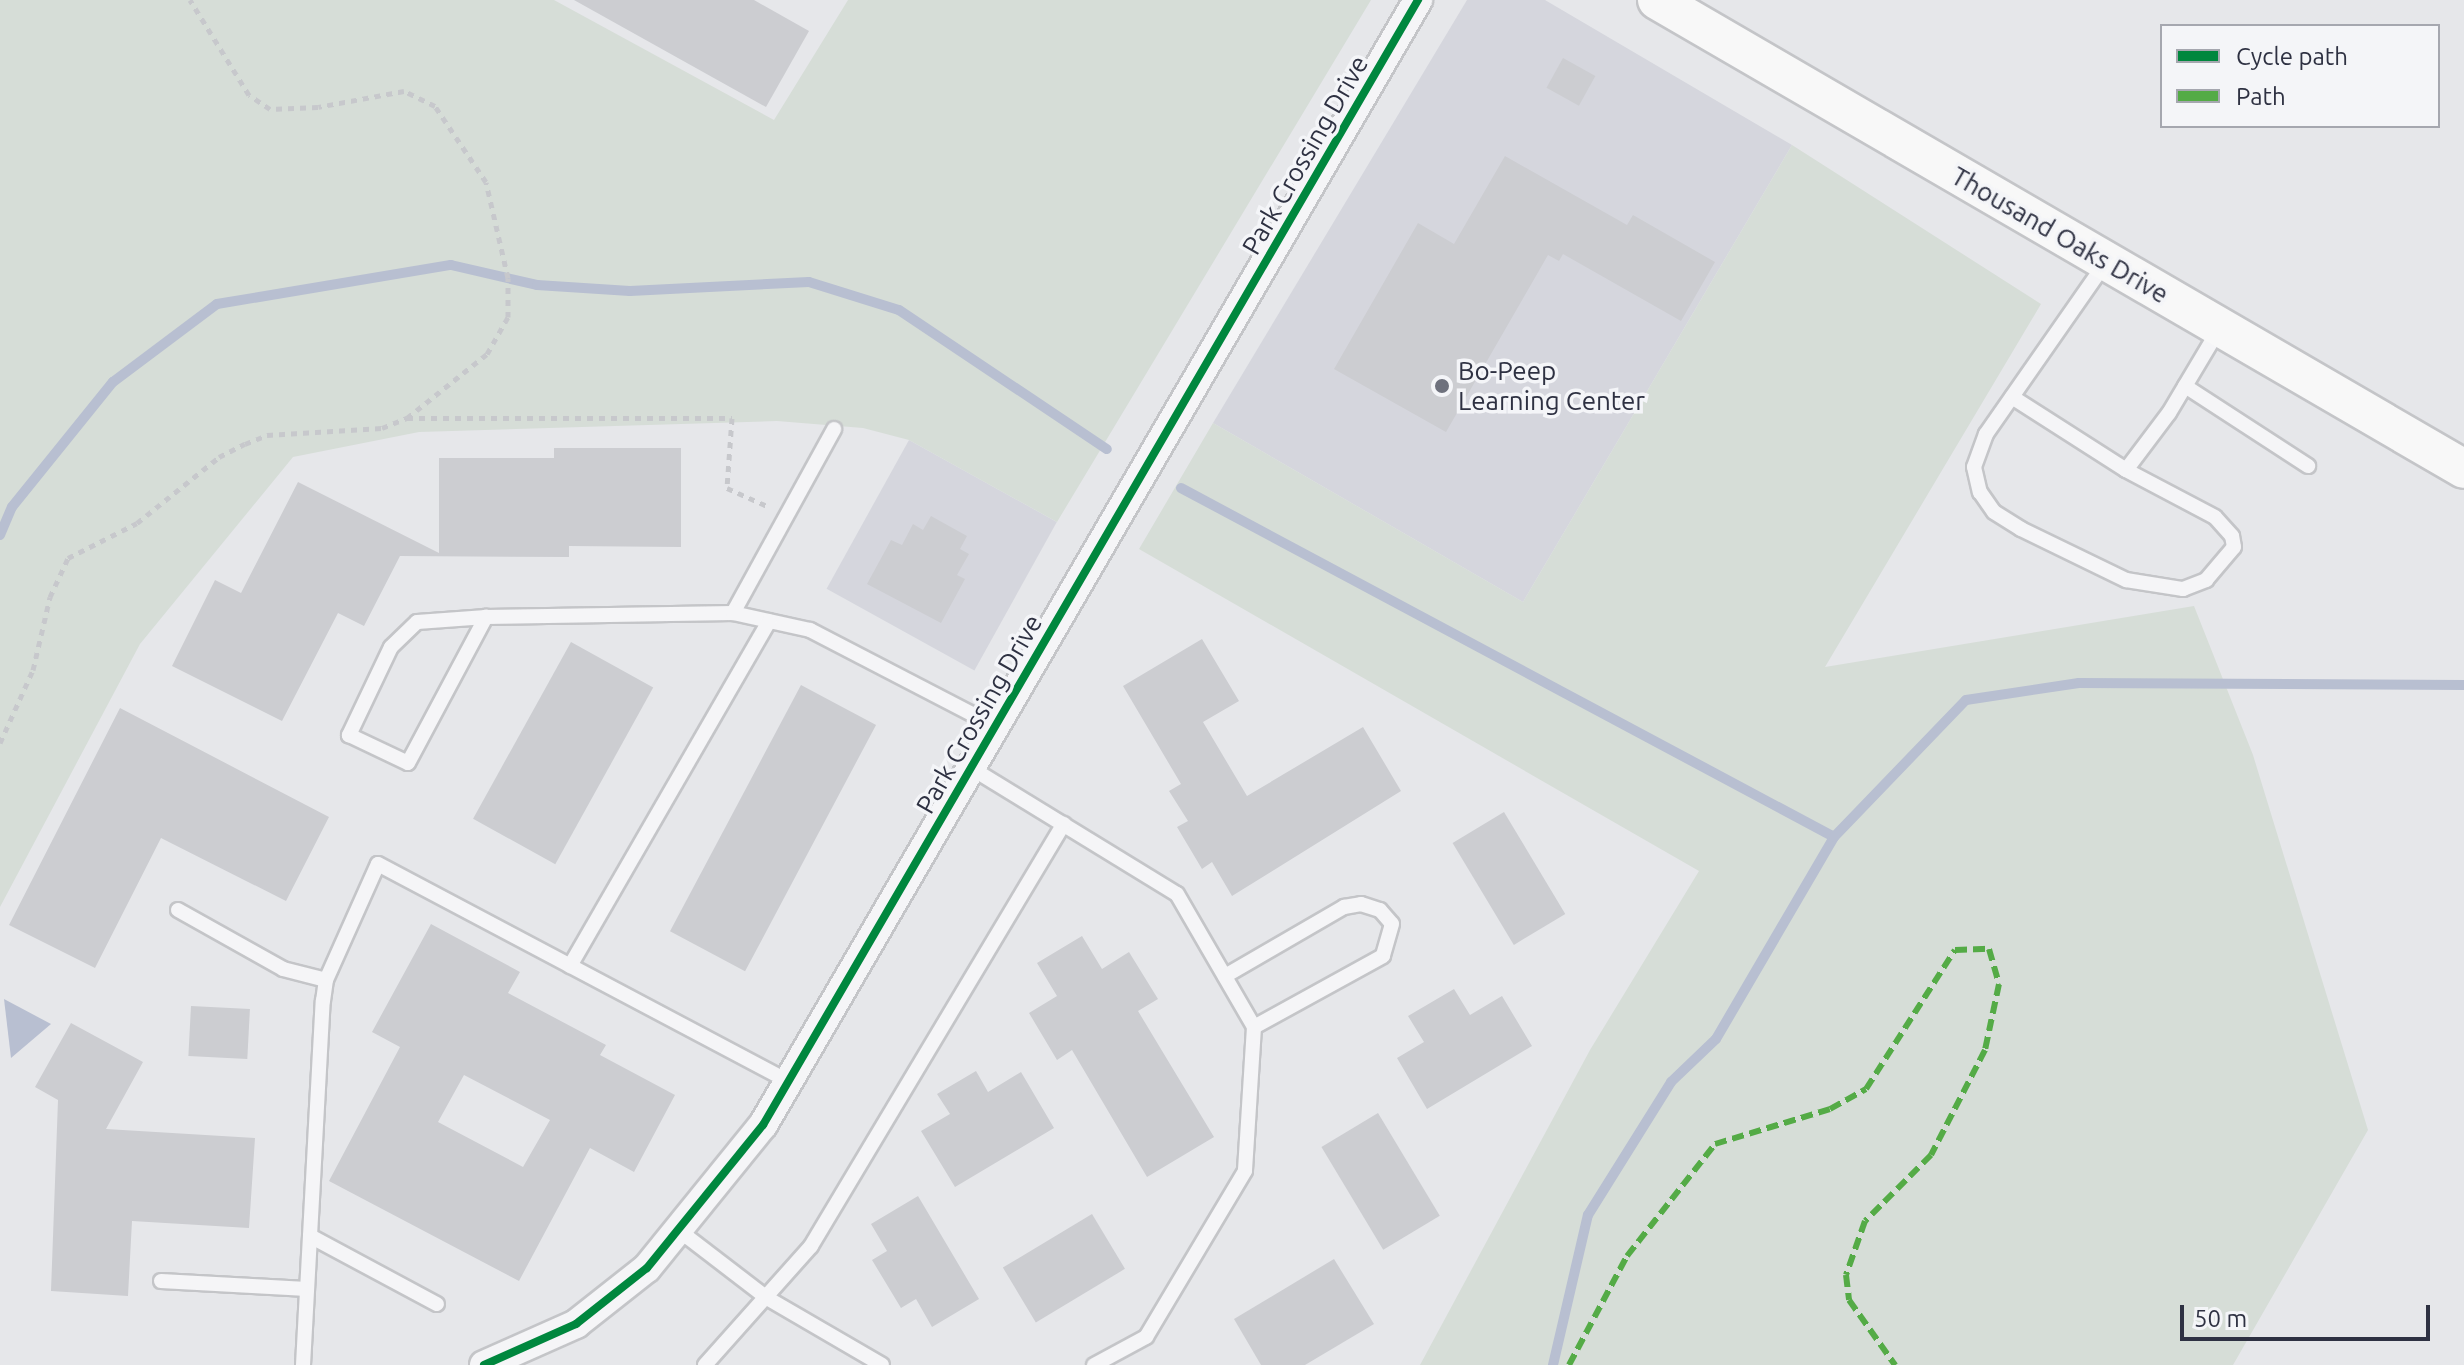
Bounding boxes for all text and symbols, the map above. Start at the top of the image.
legend [2160,24,2440,128]
text: Cycle path [2236,43,2348,70]
street label: Park Crossing Drive [1235,50,1375,260]
text: Path [2236,83,2286,110]
street label: Thousand Oaks Drive [1946,160,2174,310]
place label: Bo-Peep Learning Center [1458,355,1645,416]
marker: Bo-Peep Learning Center [1433,377,1451,395]
street label: Park Crossing Drive [909,609,1049,819]
scale bar [2184,1289,2434,1339]
text: 50 m [2194,1305,2247,1332]

